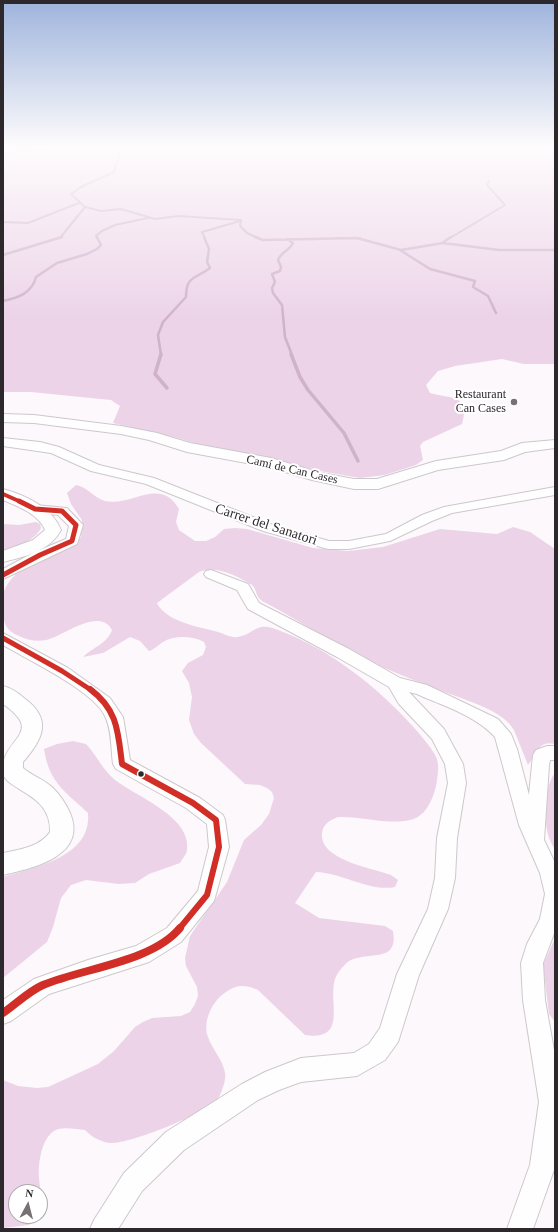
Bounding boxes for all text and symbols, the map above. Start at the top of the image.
place label: Restaurant Can Cases [455,388,506,416]
marker: Restaurant Can Cases [509,397,519,407]
street label: Camí de Can Cases [245,452,339,488]
street label: Carrer del Sanatori [213,501,319,549]
unlabelled marker [136,769,146,779]
north arrow [8,1184,48,1224]
text: N [25,1187,34,1200]

